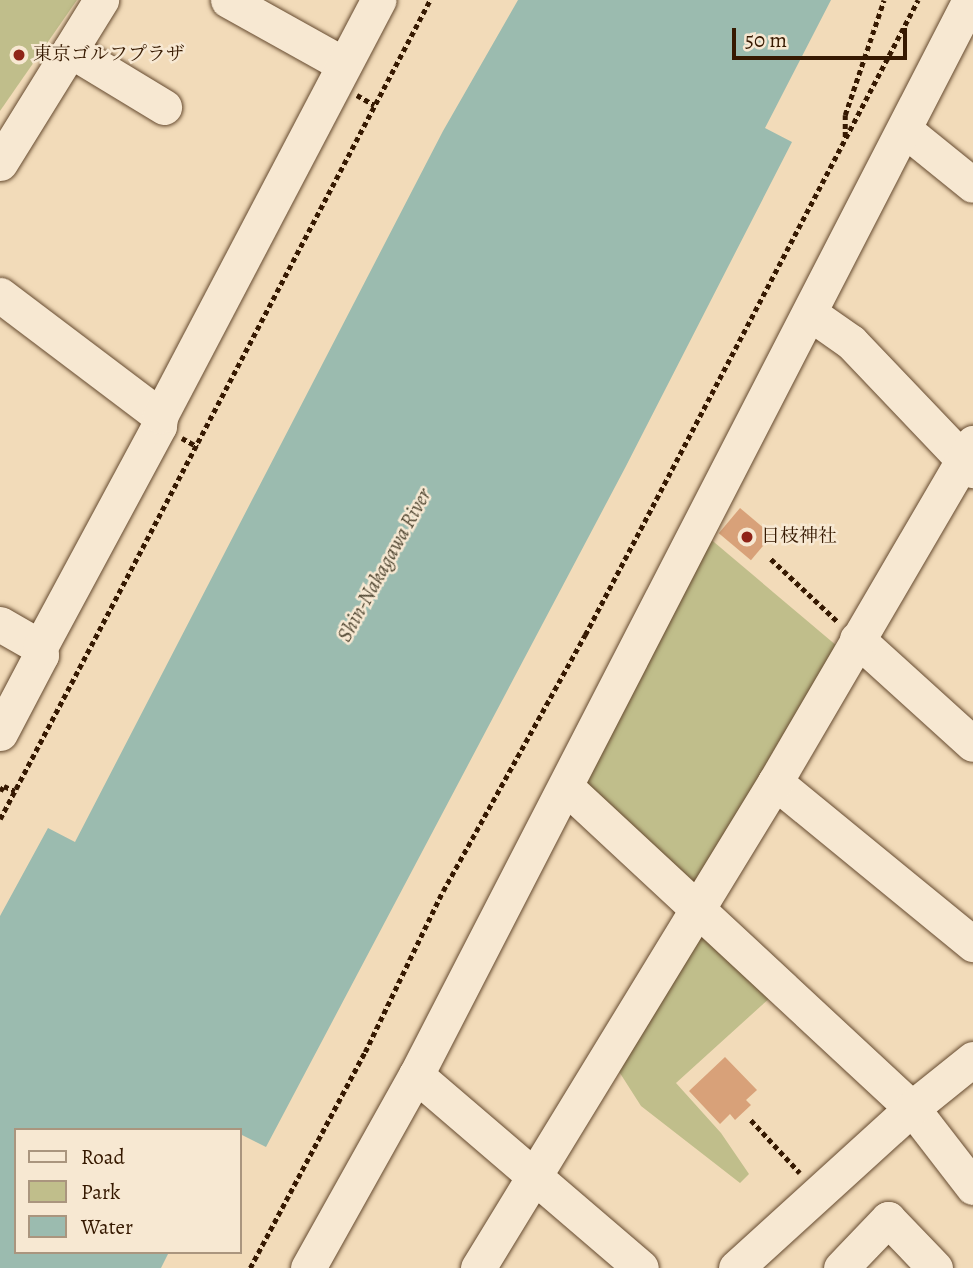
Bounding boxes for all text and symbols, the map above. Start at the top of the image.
scale bar [735,14,910,58]
text: 50 m [745,26,787,54]
place label: 東京ゴルフプラザ [33,44,185,66]
marker: 東京ゴルフプラザ [11,47,27,63]
water label: Shin-Nakagawa River [331,484,437,646]
place label: 日枝神社 [761,526,837,548]
marker: 日枝神社 [739,529,755,545]
legend [14,1128,242,1254]
text: Road [81,1143,125,1171]
text: Park [81,1178,120,1206]
text: Water [81,1213,133,1241]

